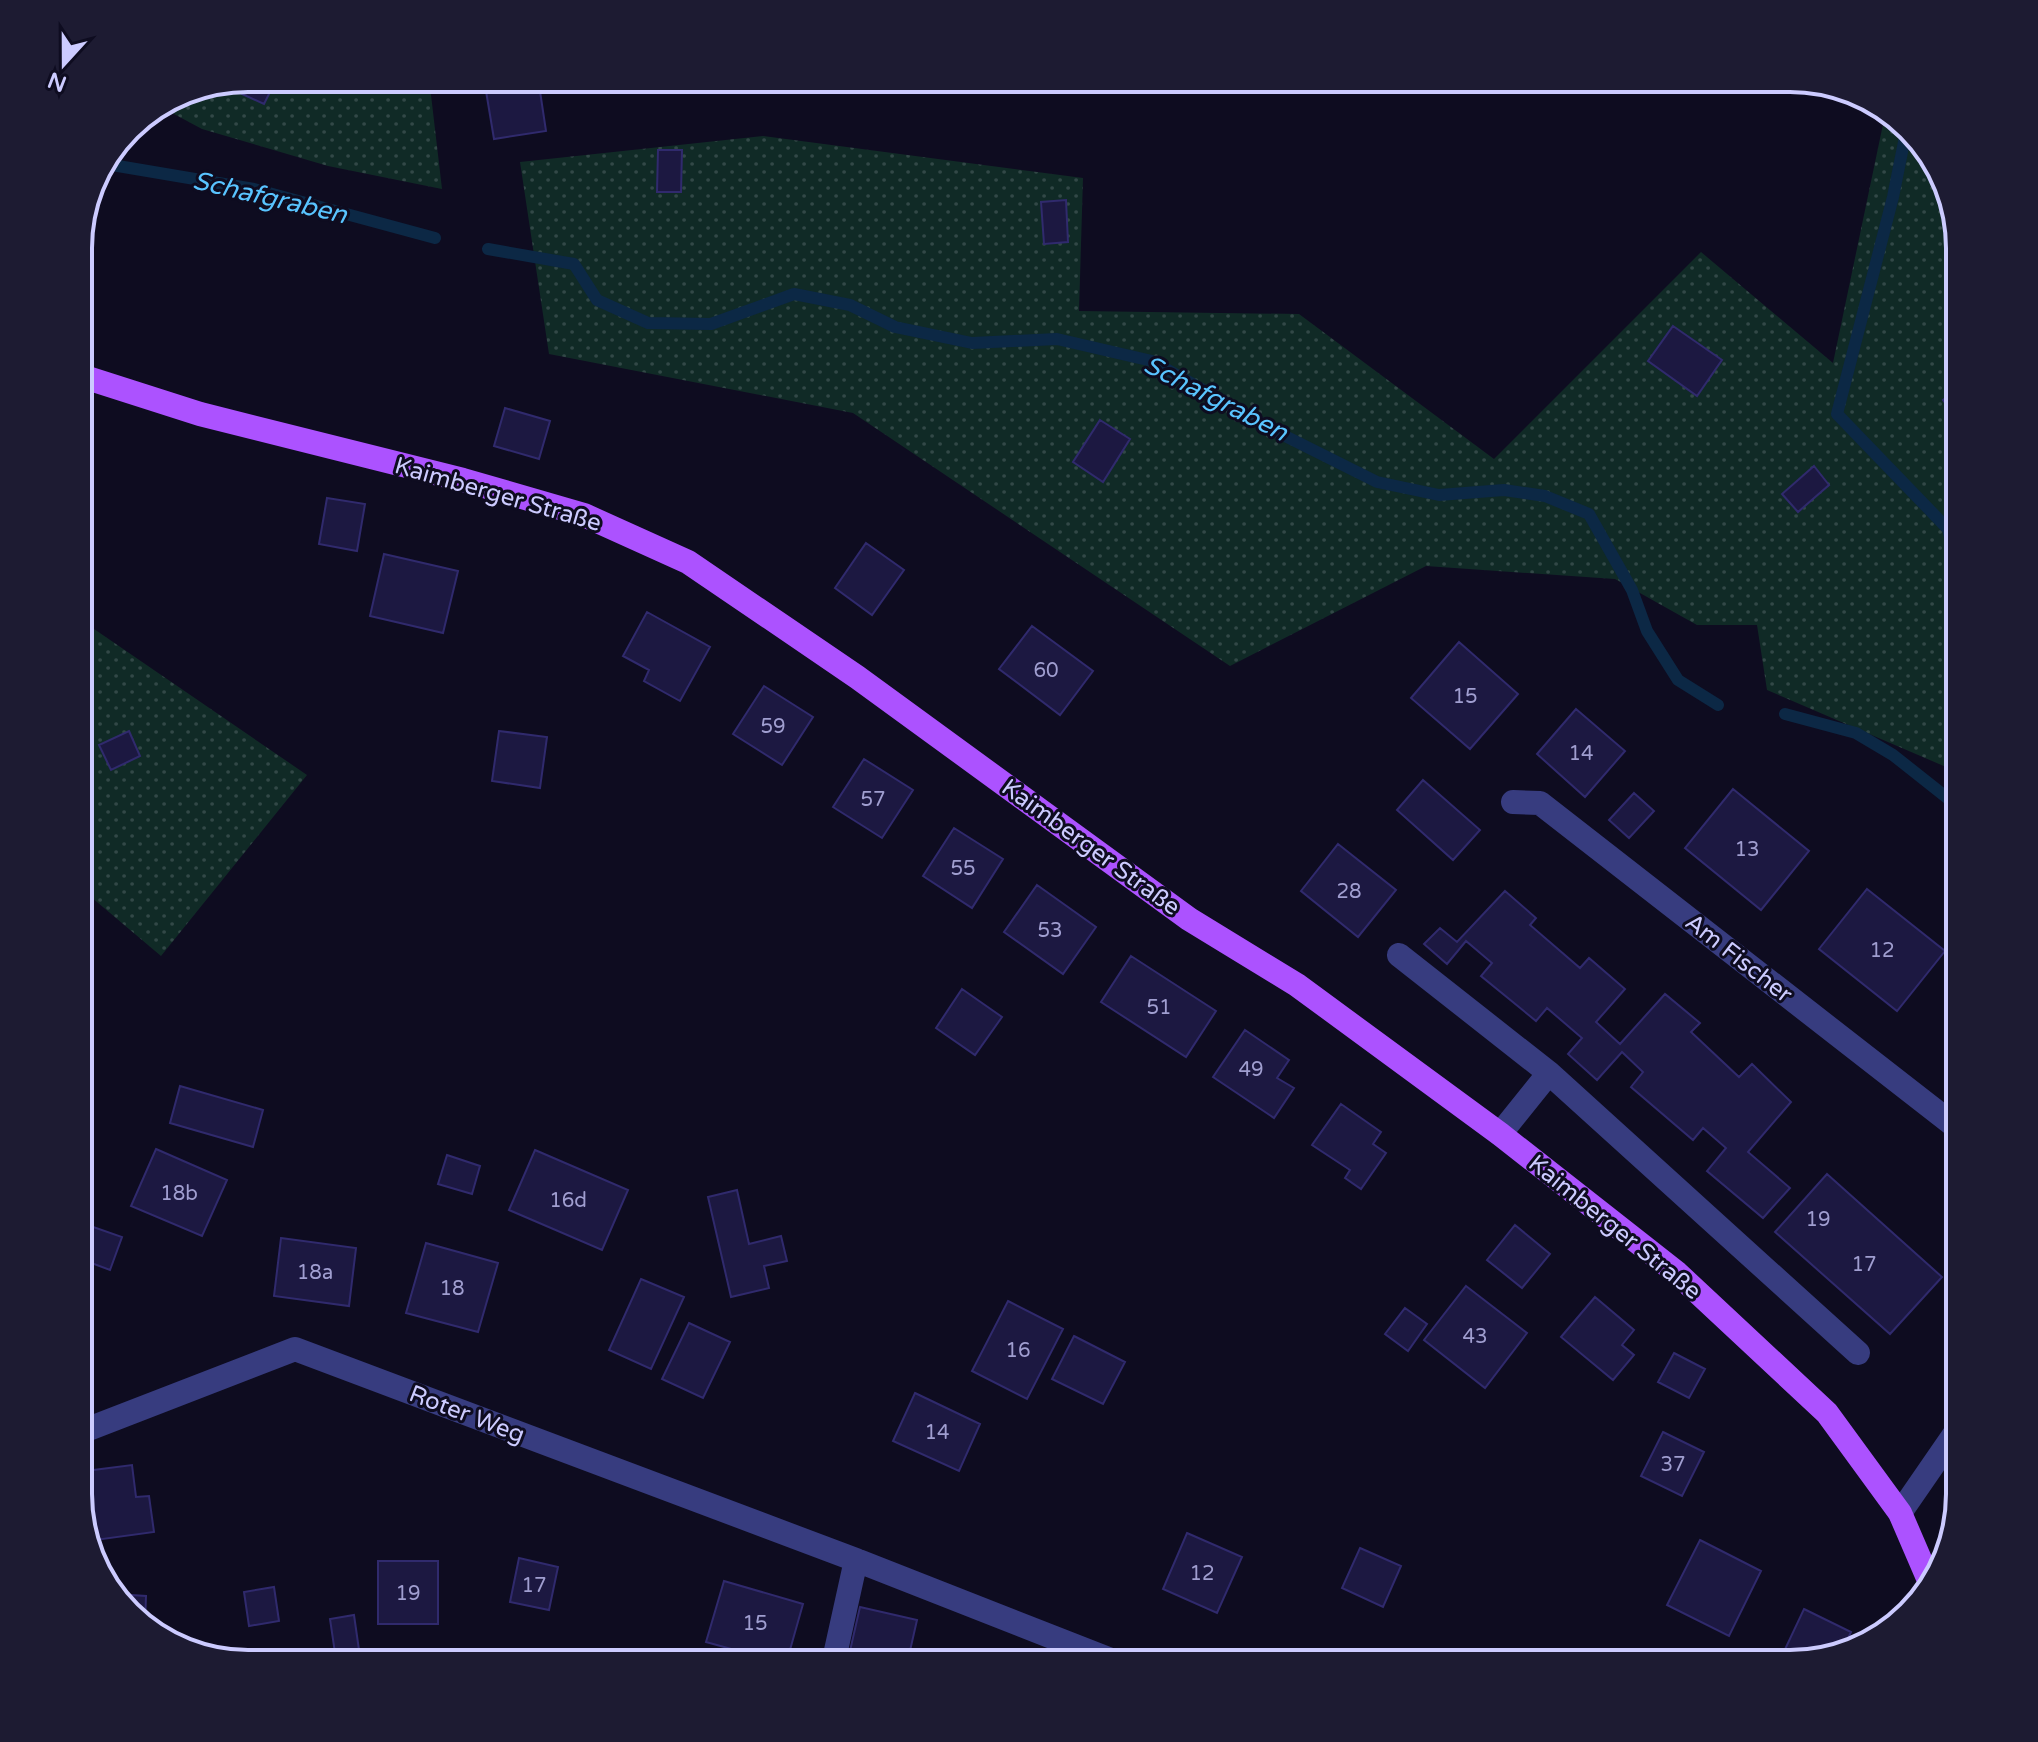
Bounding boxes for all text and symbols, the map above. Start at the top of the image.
north arrow [24,24,104,104]
text: N [44,66,70,97]
water label: Schafgraben [190,165,351,231]
water label: Schafgraben [1139,349,1294,448]
street label: Kaimberger Straße [391,451,605,538]
house number: 60 [1033,659,1059,683]
house number: 15 [1452,685,1478,709]
house number: 59 [760,715,786,739]
house number: 14 [1568,742,1594,766]
street label: Kaimberger Straße [996,773,1186,922]
house number: 57 [860,788,886,812]
house number: 13 [1734,838,1760,862]
house number: 55 [950,857,976,881]
house number: 28 [1336,880,1362,904]
street label: Am Fischer [1679,908,1799,1010]
house number: 53 [1037,919,1063,943]
house number: 12 [1869,939,1895,963]
house number: 51 [1146,996,1172,1020]
house number: 49 [1238,1058,1264,1082]
street label: Kaimberger Straße [1523,1149,1707,1306]
house number: 18b [160,1182,198,1206]
house number: 16d [549,1189,587,1213]
house number: 19 [1805,1208,1831,1232]
house number: 17 [1851,1253,1877,1277]
house number: 18a [297,1261,333,1285]
house number: 18 [439,1277,465,1301]
house number: 43 [1462,1325,1488,1349]
house number: 16 [1005,1339,1031,1363]
street label: Roter Weg [405,1379,529,1450]
house number: 14 [924,1421,950,1445]
house number: 37 [1660,1453,1686,1477]
house number: 12 [1189,1562,1215,1586]
house number: 17 [521,1574,547,1598]
house number: 19 [395,1582,421,1606]
house number: 15 [742,1612,768,1636]

